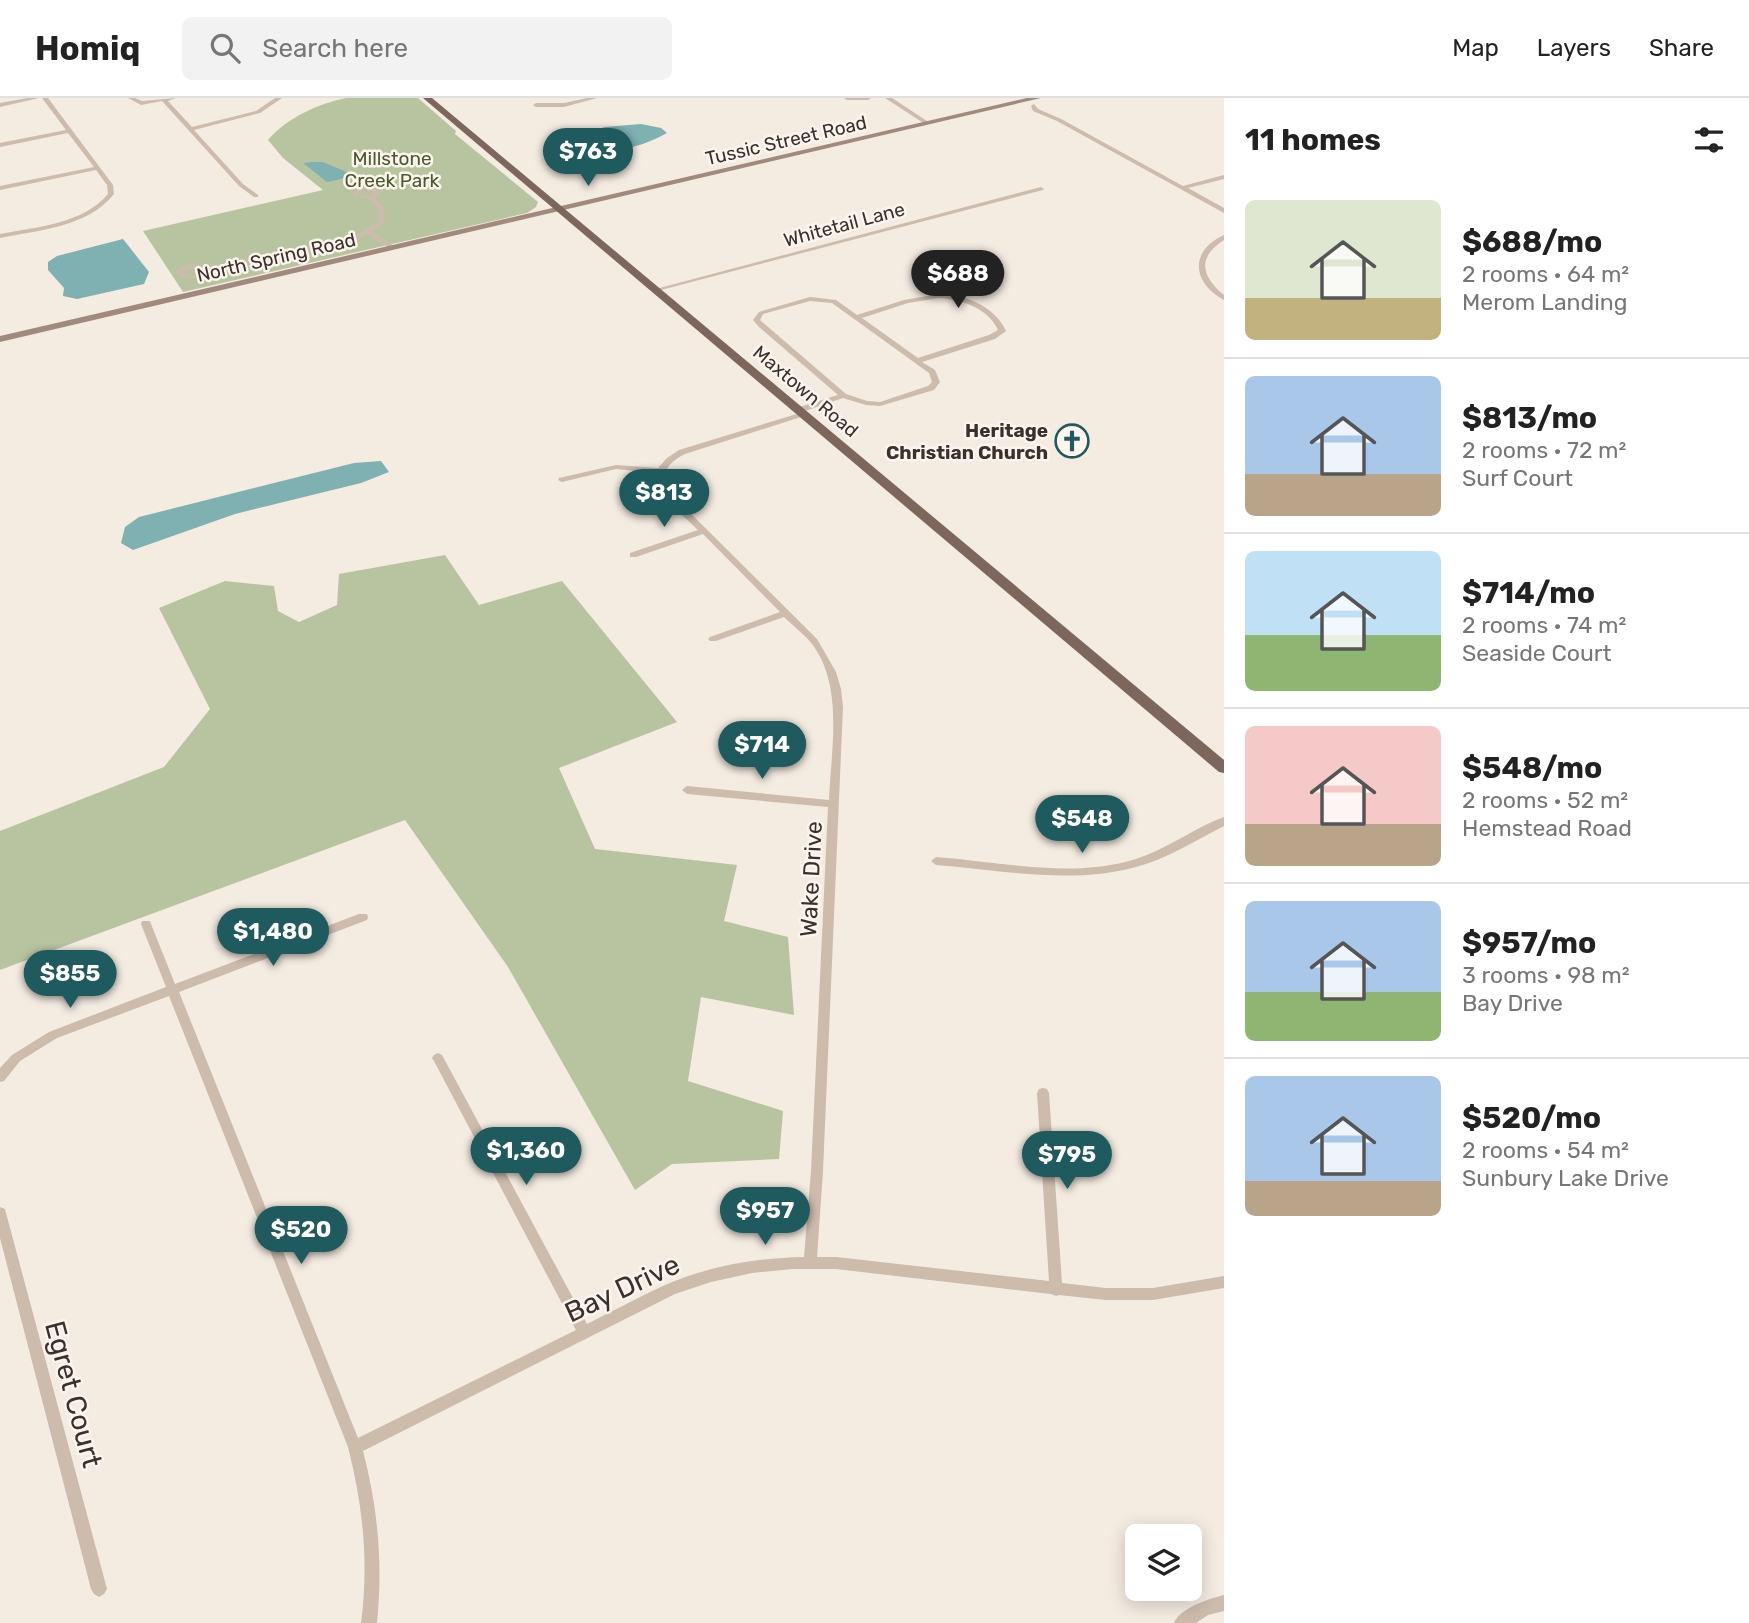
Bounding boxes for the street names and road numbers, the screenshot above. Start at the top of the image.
street label: Tussic Street Road [703,111,869,170]
street label: Whitetail Lane [781,197,907,252]
street label: North Spring Road [194,228,358,287]
street label: Maxtown Road [748,341,863,442]
street label: Wake Drive [794,820,828,938]
street label: Bay Drive [560,1248,685,1329]
street label: Egret Court [38,1317,109,1471]

